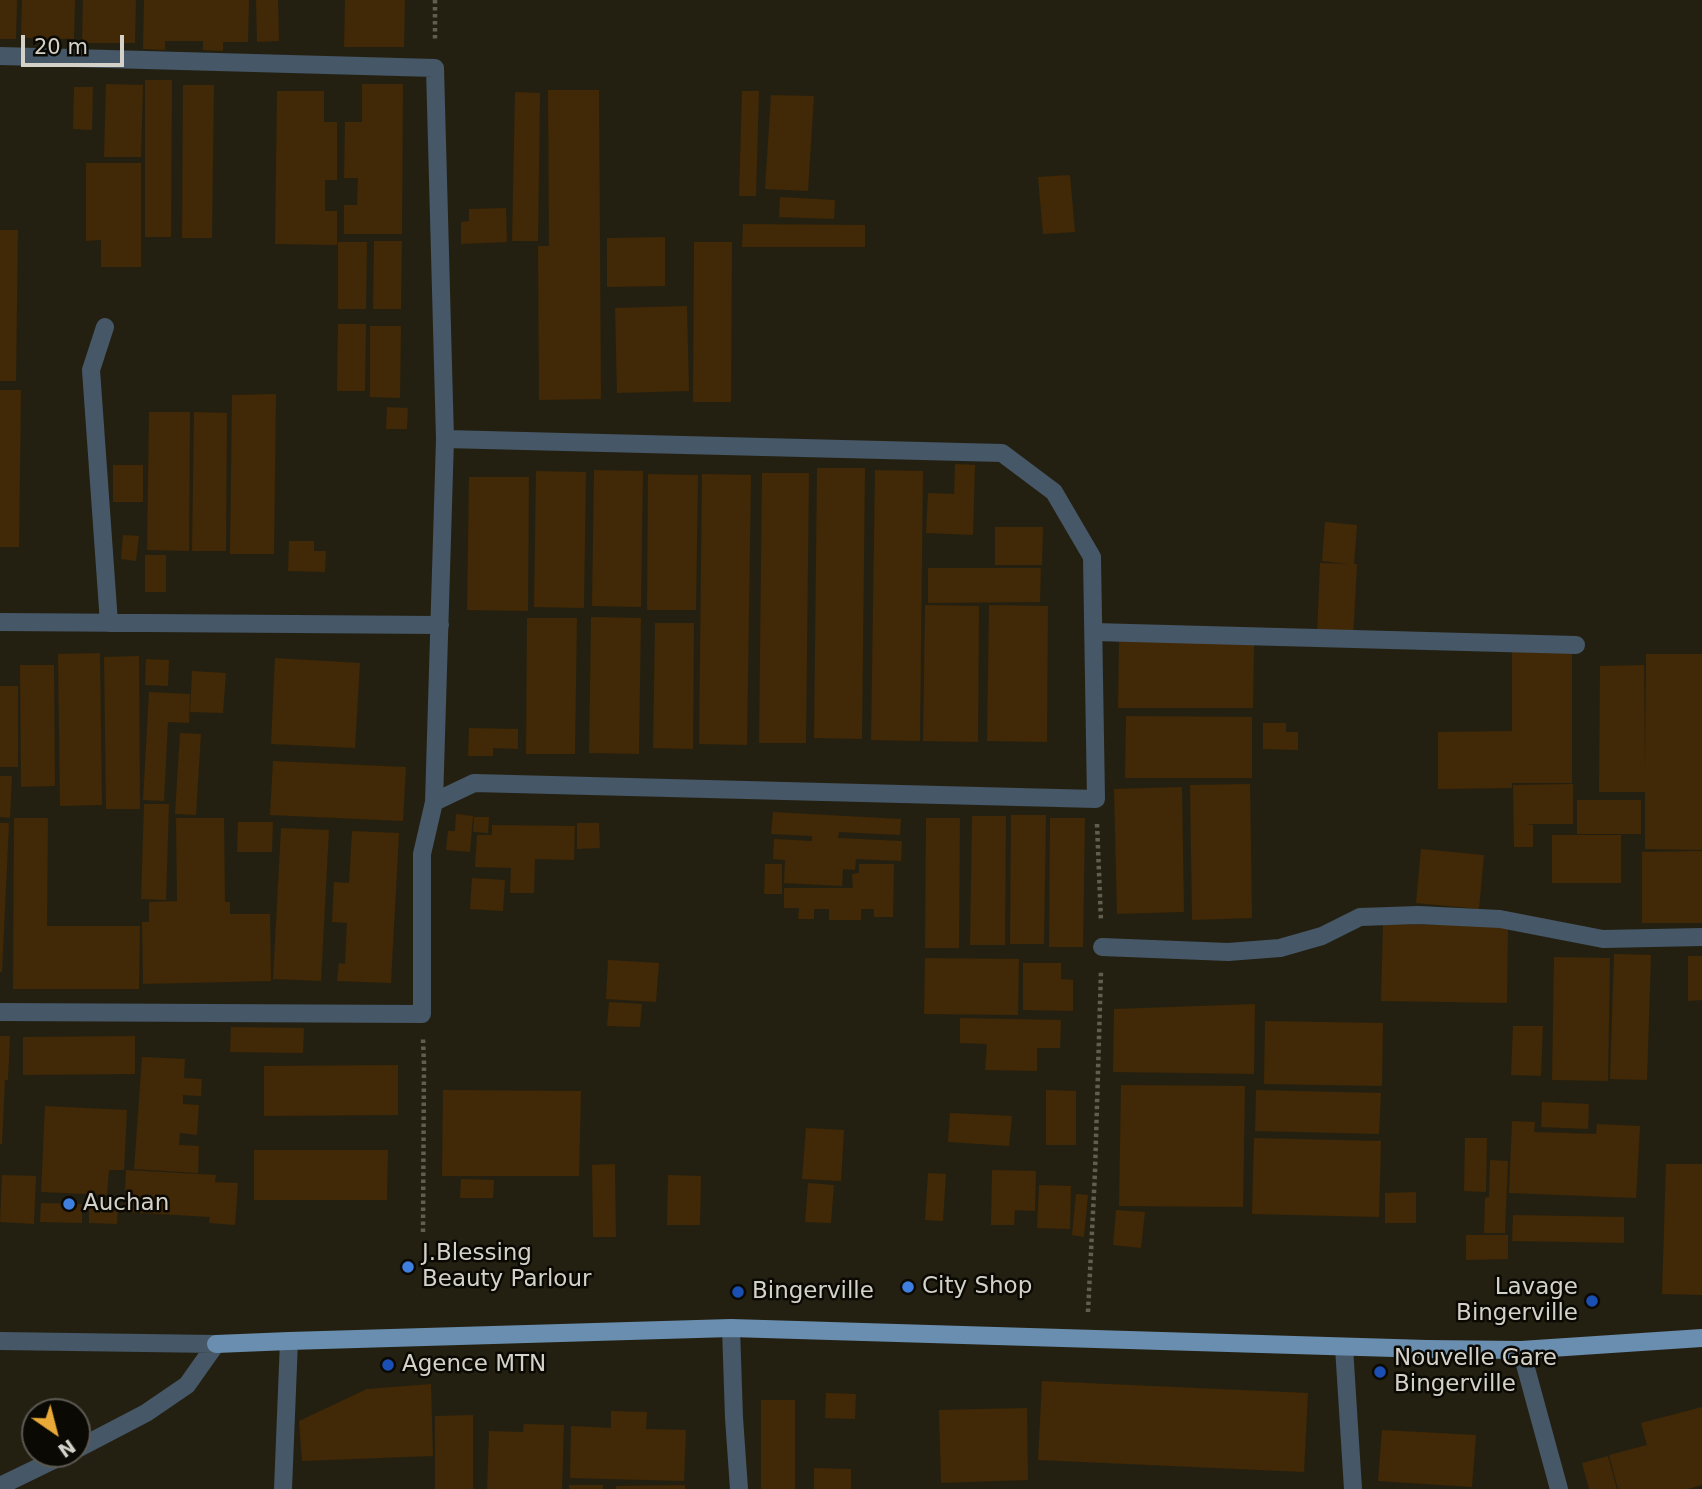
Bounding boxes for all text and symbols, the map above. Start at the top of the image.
scale bar [24,21,128,65]
text: 20 m [34,35,88,59]
place label: Auchan [83,1190,169,1218]
marker: Auchan [61,1196,77,1212]
place label: J.Blessing Beauty Parlour [422,1240,591,1294]
marker: J.Blessing Beauty Parlour [400,1259,416,1275]
place label: City Shop [922,1273,1032,1301]
place label: Lavage Bingerville [1456,1274,1578,1328]
place label: Bingerville [752,1278,874,1306]
marker: City Shop [900,1279,916,1295]
marker: Bingerville [730,1284,746,1300]
marker: Lavage Bingerville [1584,1293,1600,1309]
place label: Nouvelle Gare Bingerville [1394,1345,1557,1399]
place label: Agence MTN [402,1351,546,1379]
marker: Agence MTN [380,1357,396,1373]
marker: Nouvelle Gare Bingerville [1372,1364,1388,1380]
north arrow [21,1398,91,1468]
text: N [54,1435,80,1462]

